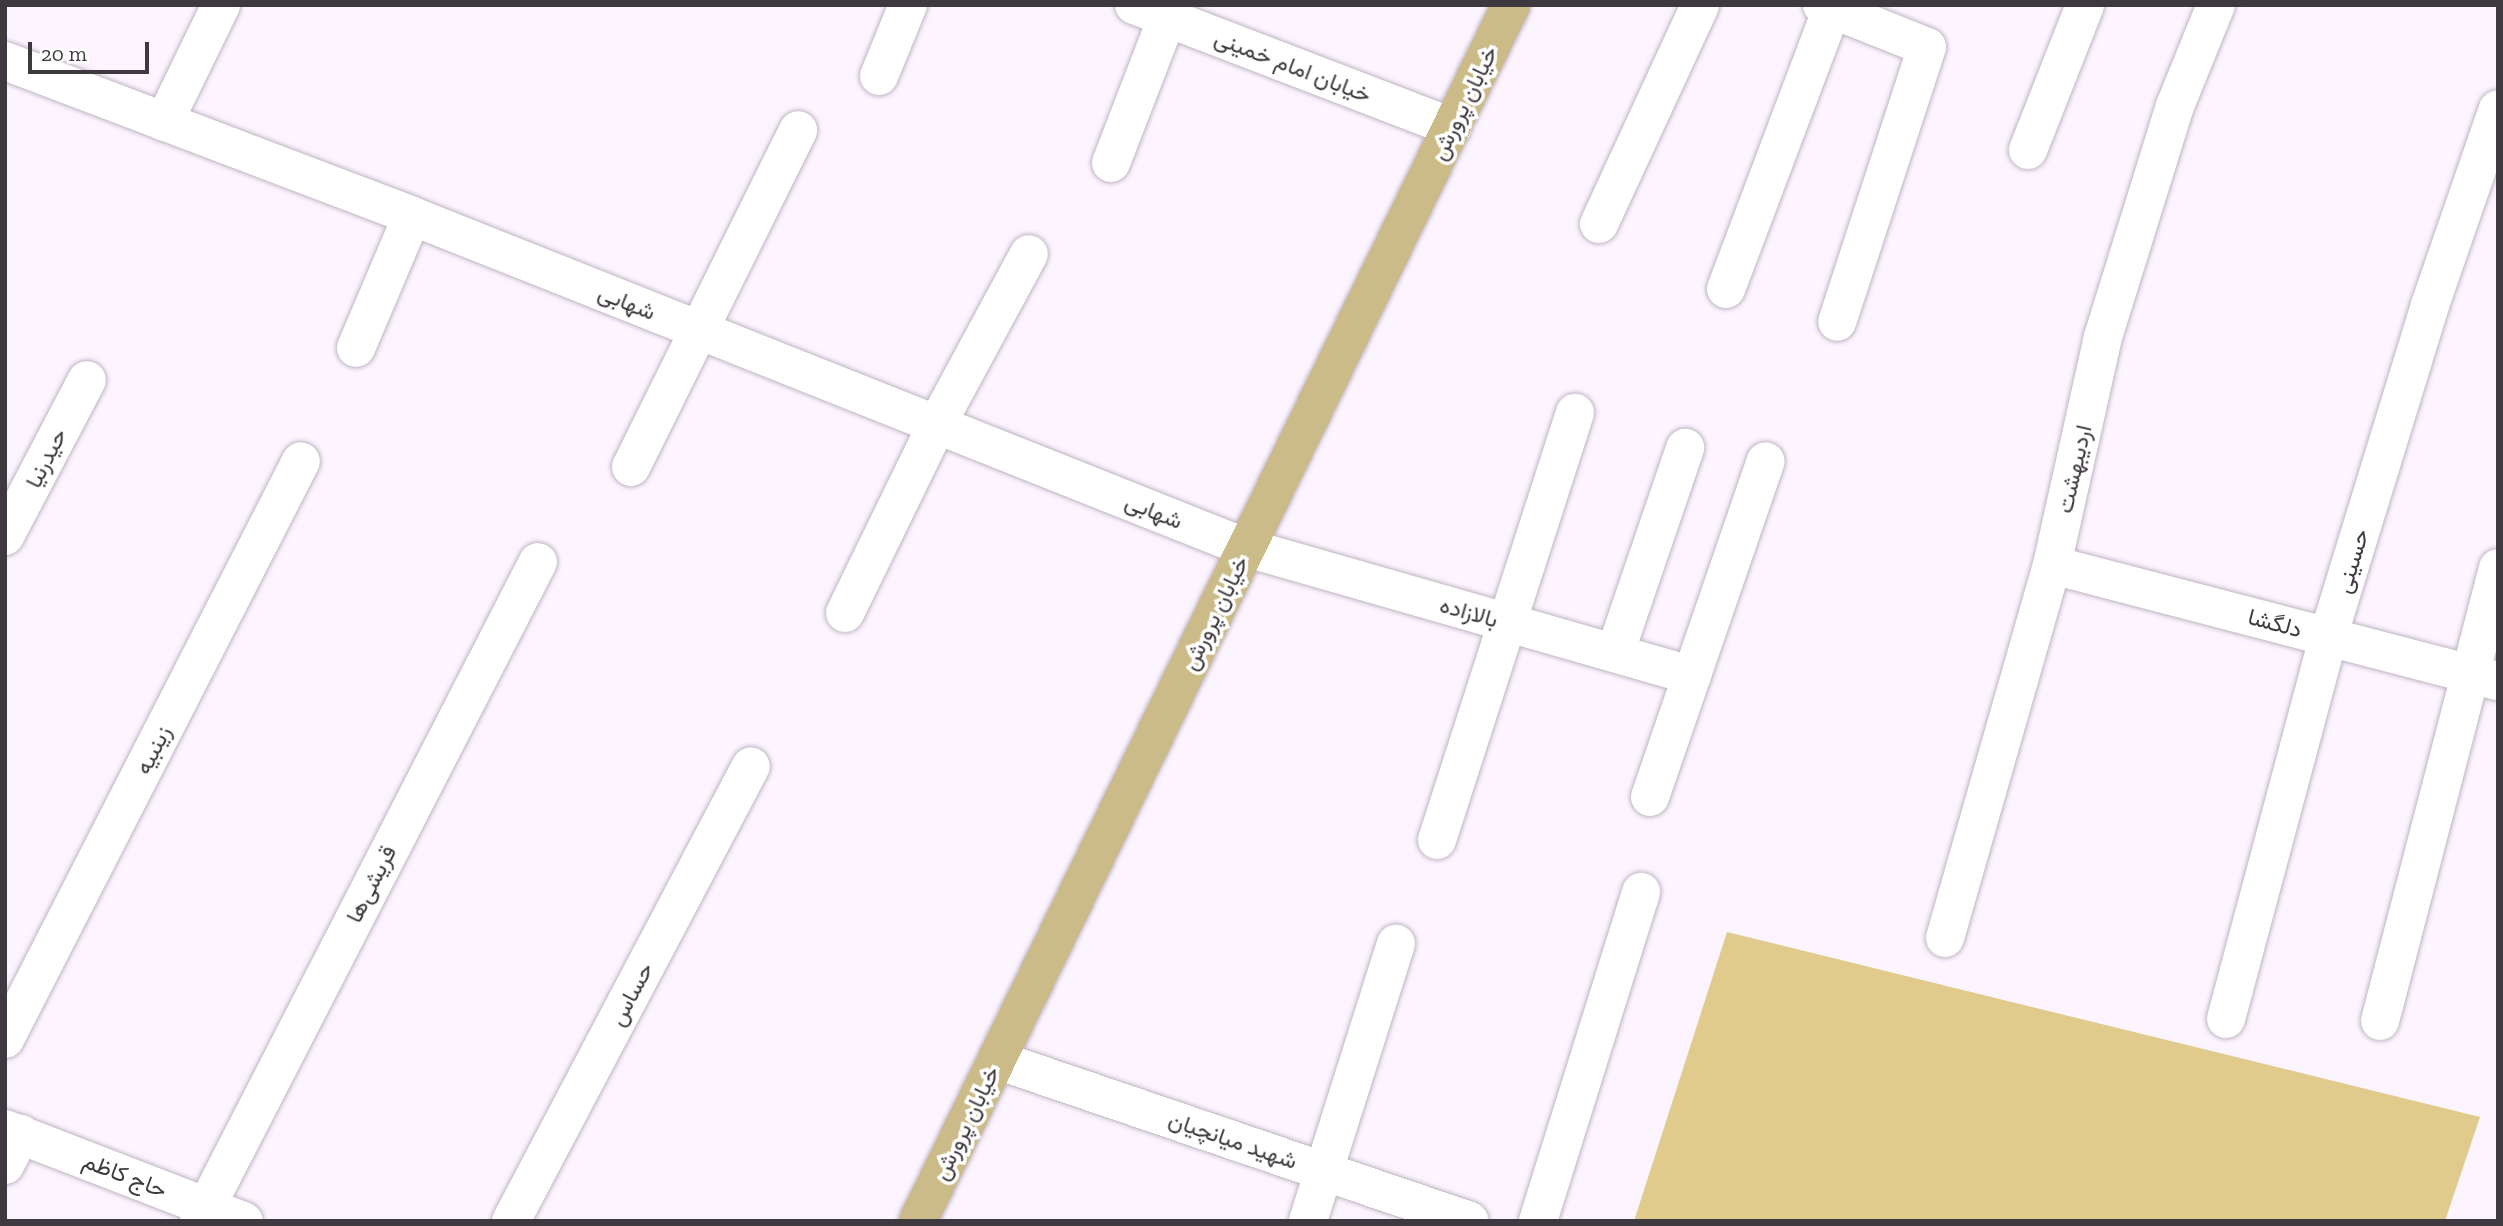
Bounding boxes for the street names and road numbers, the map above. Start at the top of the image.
street label: خیابان امام خمینی [1211,23,1375,109]
street label: خیابان پرورش [1425,42,1503,164]
street label: شهابی [594,278,660,326]
street label: اردیبهشت [2050,422,2098,516]
street label: حیدرنیا [19,424,73,492]
street label: شهابی [1121,487,1187,535]
street label: حسینی [2329,525,2375,597]
street label: خیابان پرورش [1176,552,1254,674]
street label: بالازاده [1437,591,1501,633]
street label: دلگشا [2245,603,2305,643]
street label: زینبیه [129,721,177,779]
street label: قریشی‌ها [340,841,402,927]
street label: حساس [603,957,659,1031]
street label: خیابان پرورش [927,1062,1005,1184]
street label: شهید میانچیان [1165,1105,1301,1175]
street label: حاج کاظم [79,1146,171,1204]

